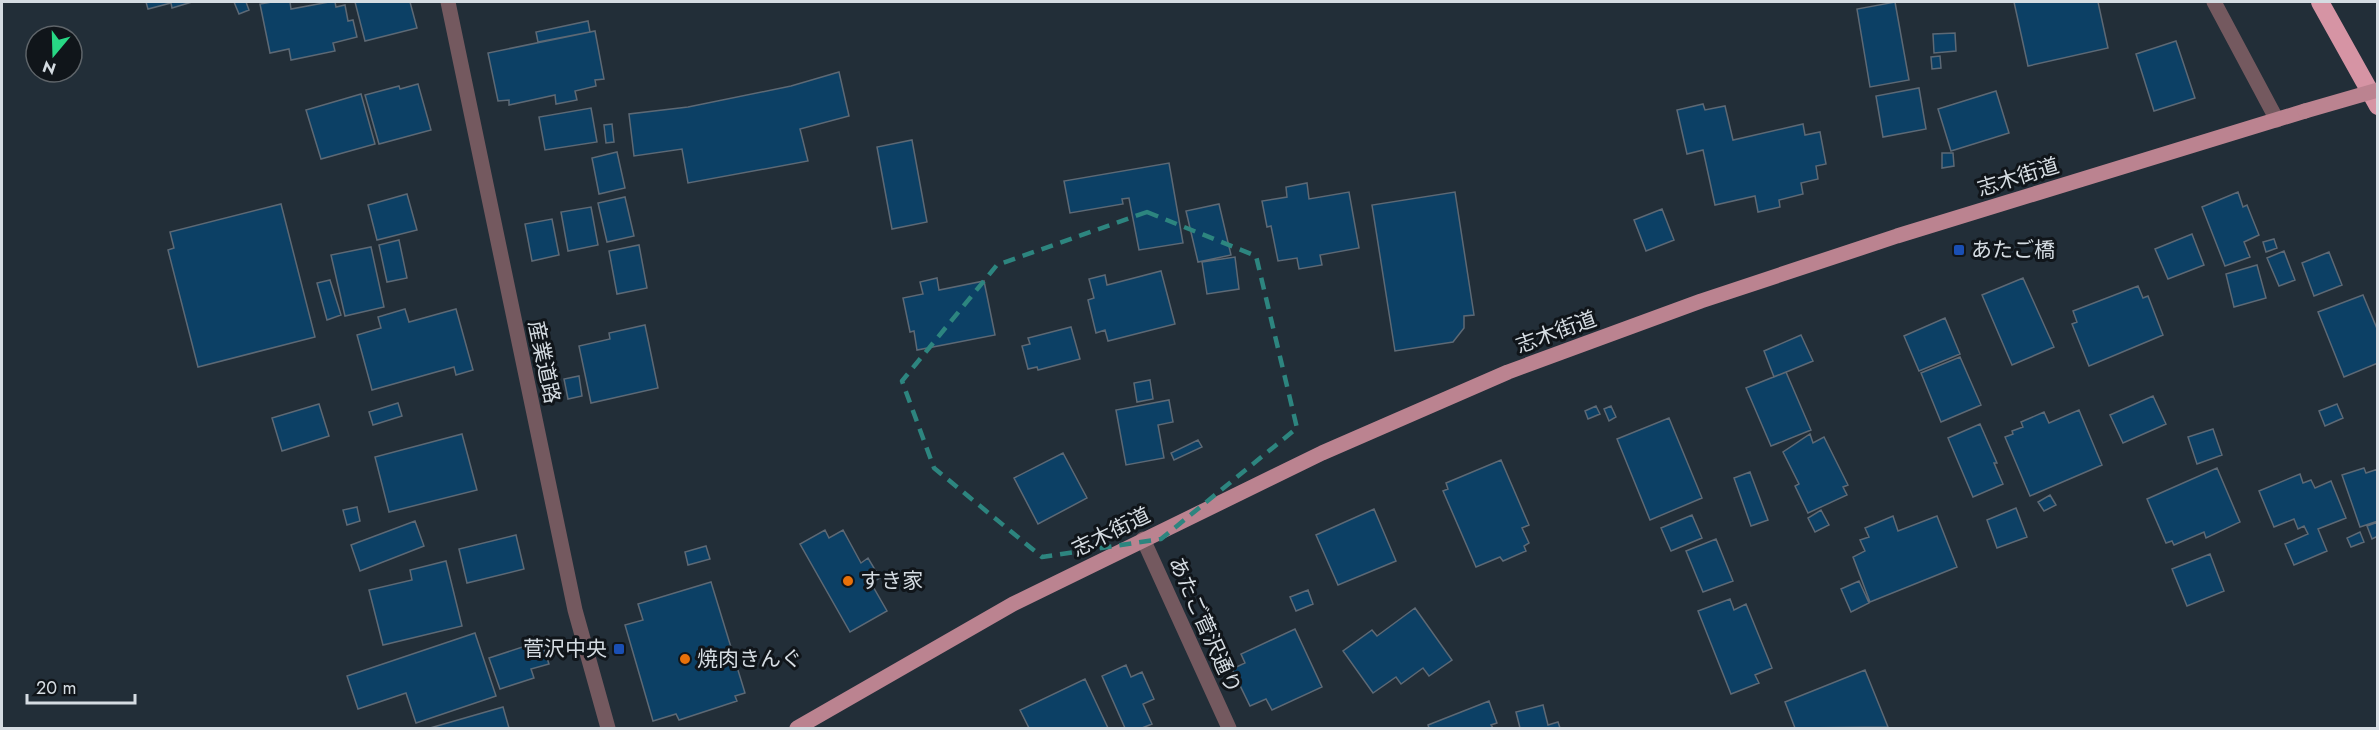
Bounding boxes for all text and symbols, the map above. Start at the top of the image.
north arrow [24,24,84,84]
text: N [40,55,59,81]
street label: 志木街道 [1973,150,2063,204]
place label: あたご橋 [1971,235,2055,265]
marker: あたご橋 [1952,243,1966,257]
street label: 志木街道 [1511,304,1601,360]
street label: 産業道路 [521,318,567,406]
street label: 志木街道 [1067,500,1155,564]
street label: あたご菅沢通り [1161,552,1249,698]
place label: すき家 [860,566,923,596]
marker: すき家 [841,574,855,588]
place label: 菅沢中央 [523,634,607,664]
marker: 菅沢中央 [612,642,626,656]
place label: 焼肉きんぐ [697,644,802,674]
marker: 焼肉きんぐ [678,652,692,666]
scale bar [27,667,135,705]
text: 20 m [36,675,76,701]

